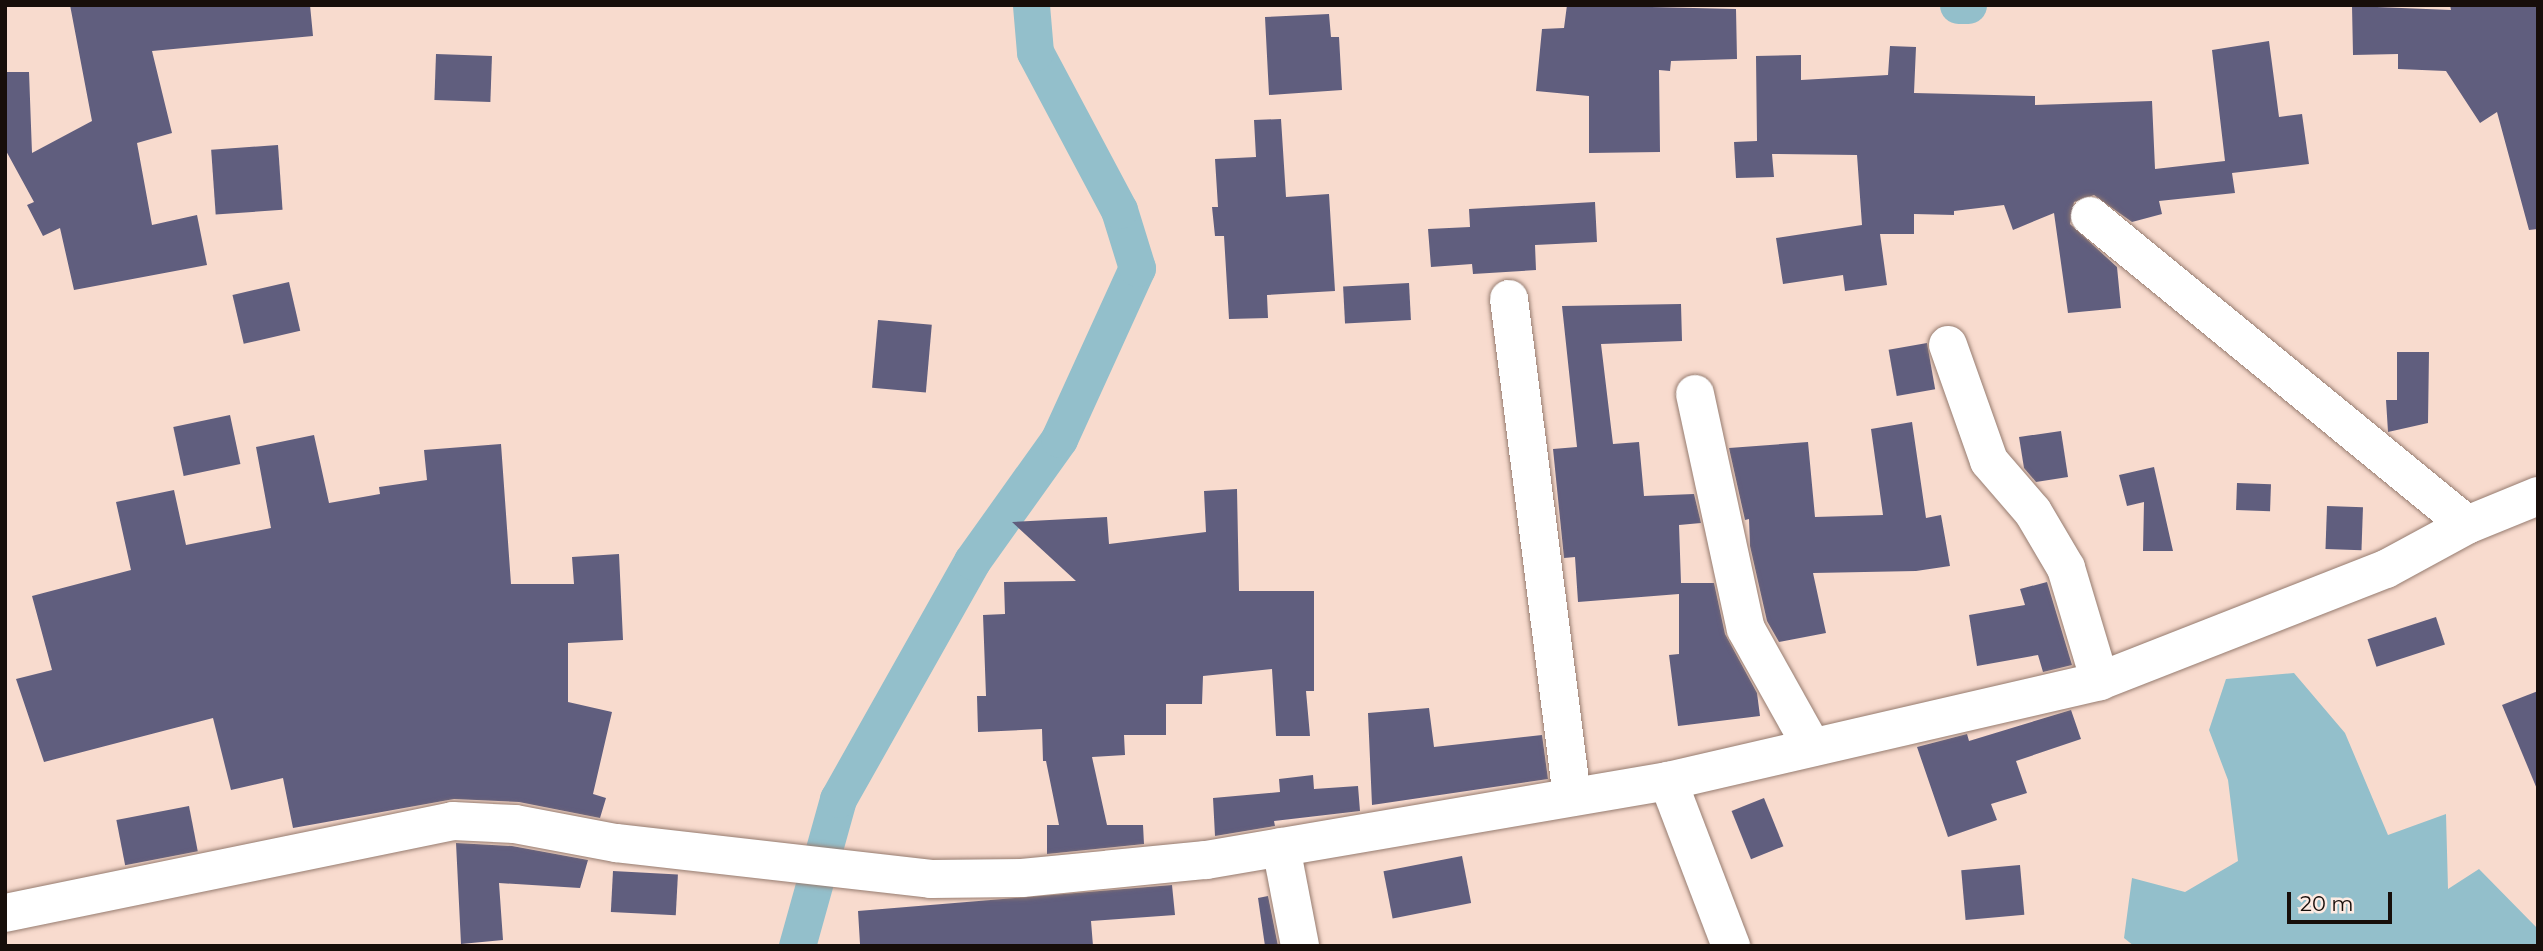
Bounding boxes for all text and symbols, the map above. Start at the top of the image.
scale bar [2291,878,2396,922]
text: 20 m [2300,891,2354,916]

